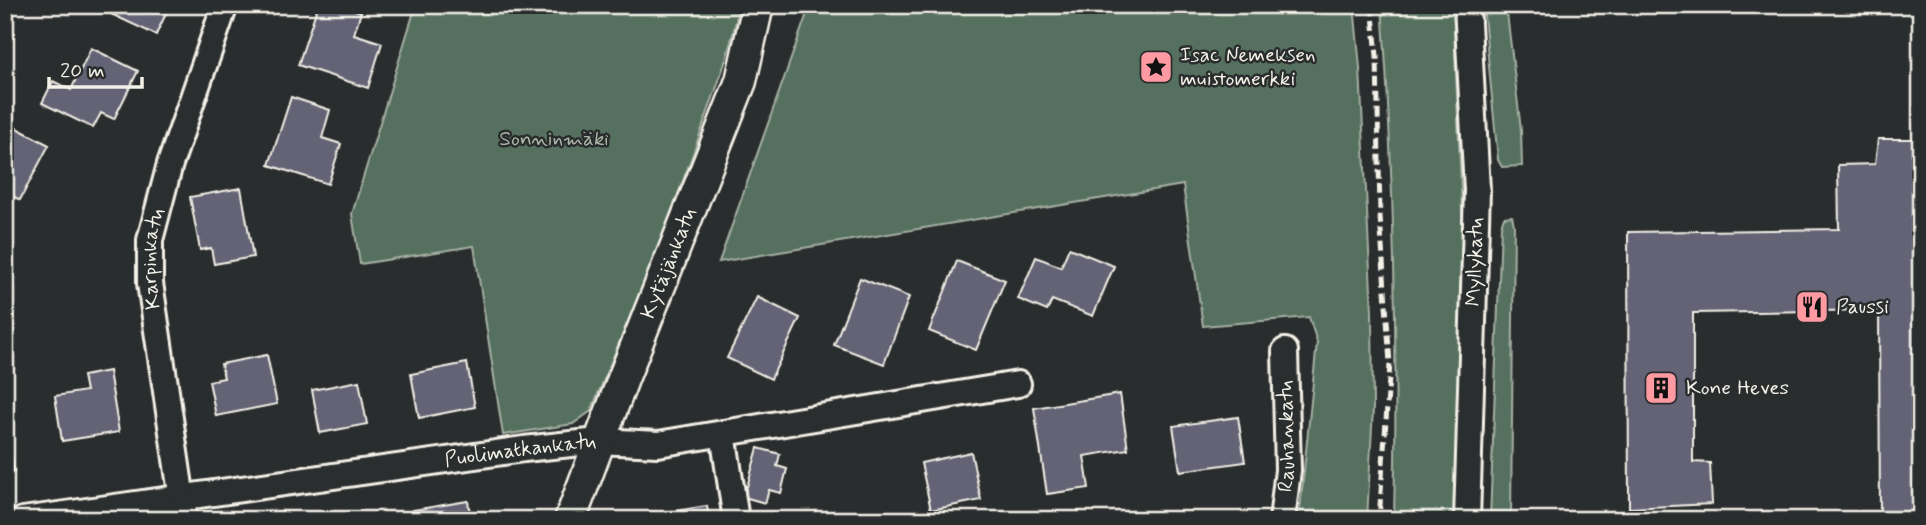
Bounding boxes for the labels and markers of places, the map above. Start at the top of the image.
place label: Isac Nemeksen muistomerkki [1180,41,1316,93]
place icon: Isac Nemeksen muistomerkki [1137,48,1175,86]
restaurant icon: Paussi [1793,288,1831,326]
place label: Paussi [1836,293,1889,321]
building icon: Kone Heves [1642,369,1680,407]
place label: Kone Heves [1686,374,1789,402]

